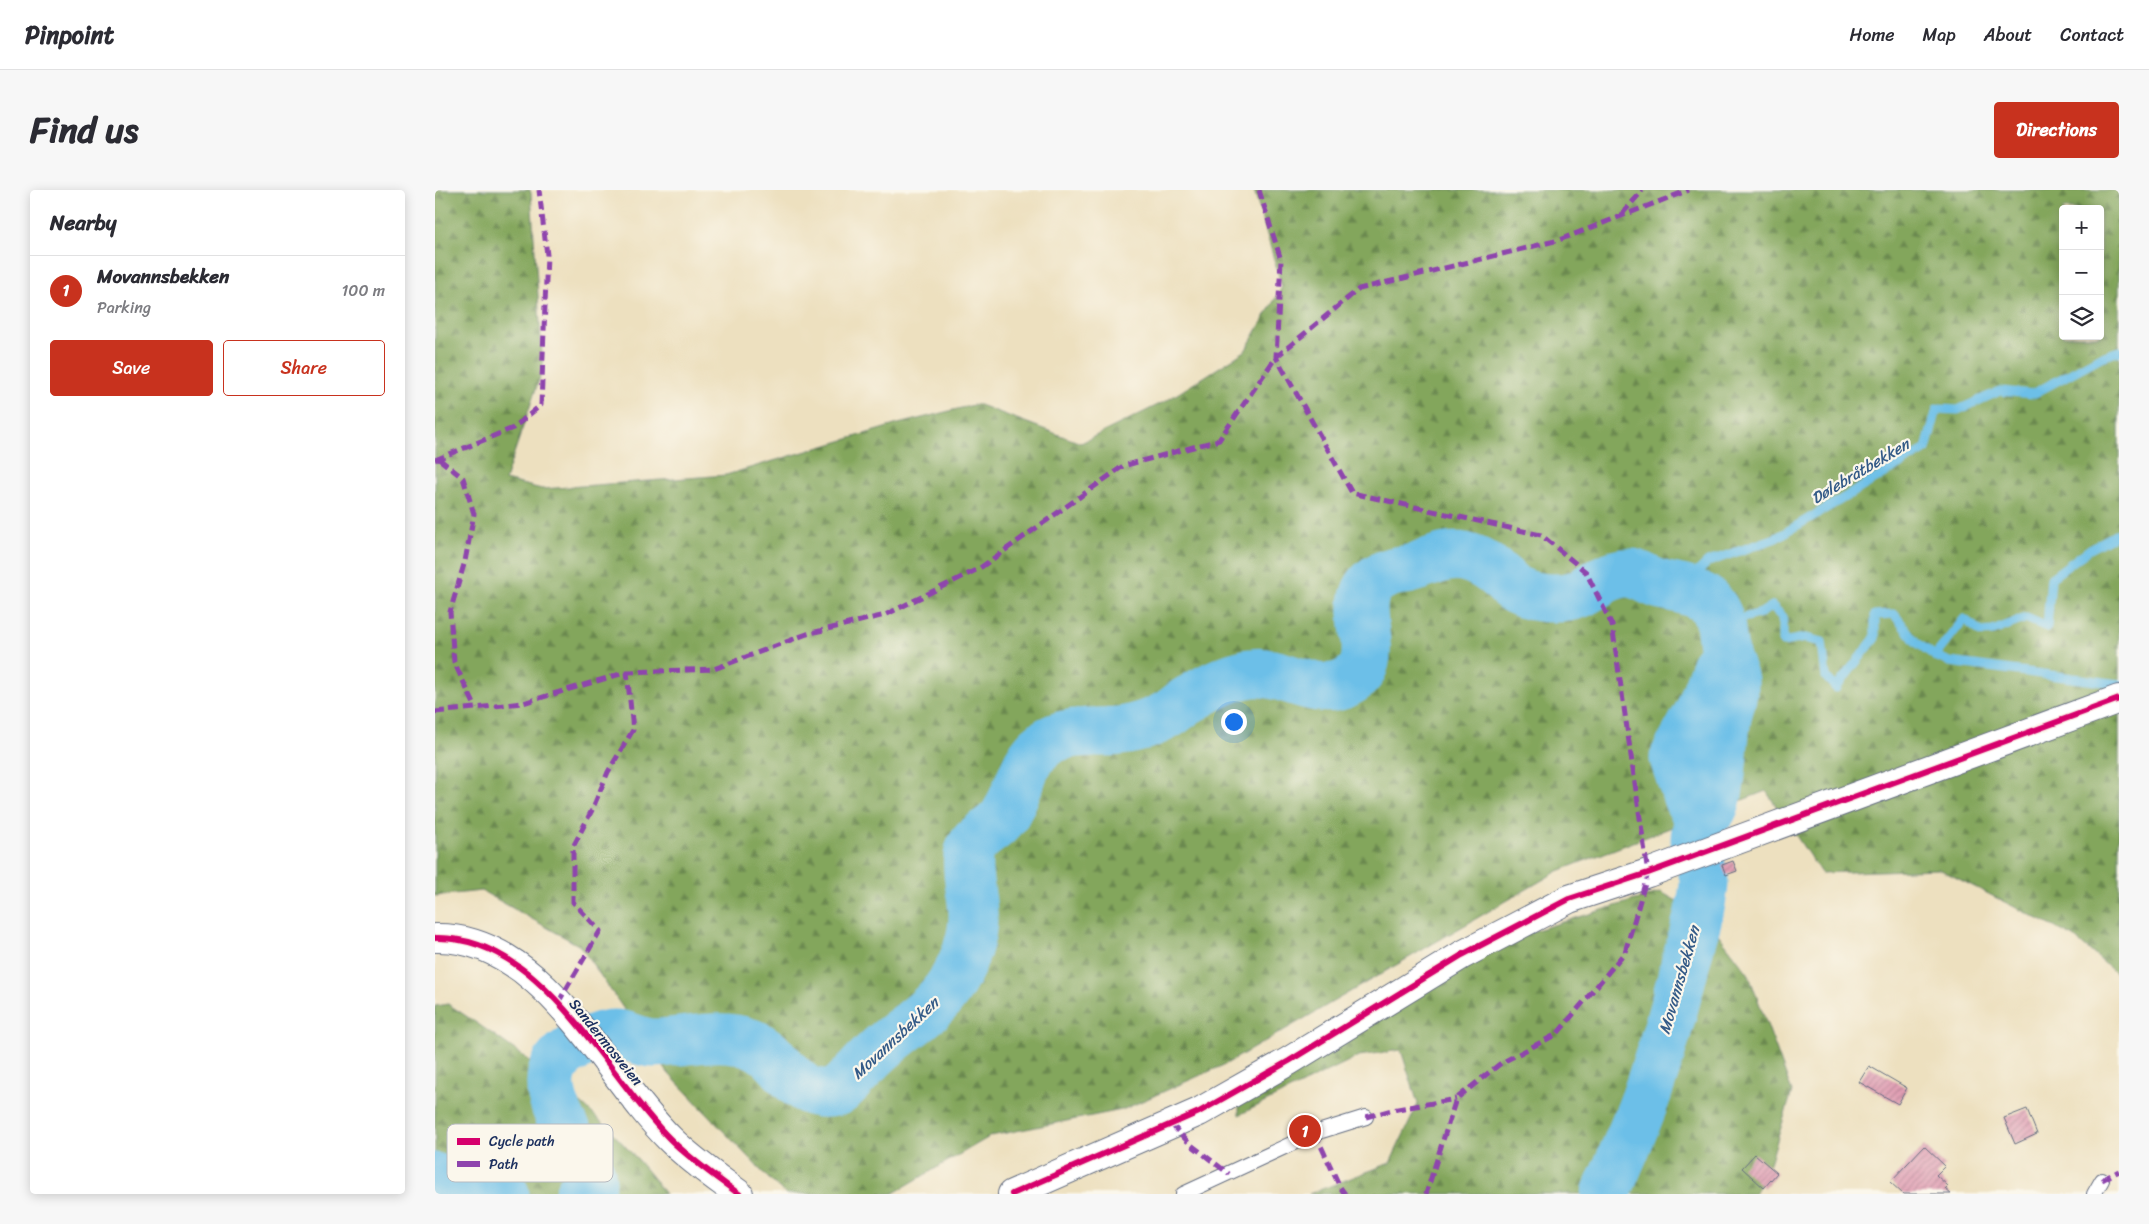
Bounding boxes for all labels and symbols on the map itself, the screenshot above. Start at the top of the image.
water label: Dølebråtbekken [1805,429,1917,512]
your location [1221,709,1247,735]
water label: Movannsbekken [1650,920,1709,1038]
water label: Movannsbekken [844,988,947,1087]
street label: Sandermosveien [562,992,650,1092]
pin: 1 [1289,1112,1321,1150]
legend [447,1124,613,1182]
text: Cycle path [489,1129,555,1154]
text: Path [489,1152,518,1177]

